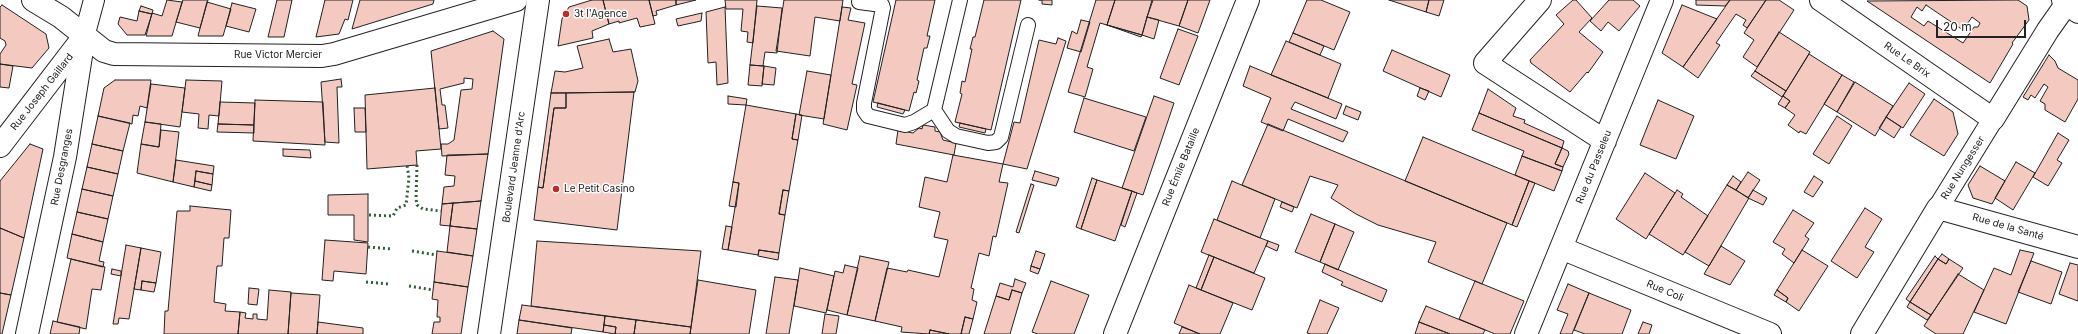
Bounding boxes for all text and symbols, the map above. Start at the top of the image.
place label: 3t l'Agence [574,8,627,20]
marker: 3t l'Agence [561,9,571,19]
scale bar [1938,12,2028,38]
text: 20 m [1943,19,1972,34]
street label: Rue Le Brix [1882,40,1932,80]
street label: Rue Victor Mercier [234,49,322,61]
street label: Rue Joseph Gaillard [8,51,76,133]
street label: Boulevard Jeanne d'Arc [500,110,528,224]
street label: Rue Émile Bataille [1160,126,1202,208]
street label: Rue Desgranges [49,128,75,206]
street label: Rue du Passeleu [1574,128,1614,206]
street label: Rue Nungesser [1939,134,1987,202]
place label: Le Petit Casino [564,183,635,195]
marker: Le Petit Casino [551,184,561,194]
street label: Rue de la Santé [1971,211,2045,243]
street label: Rue Coli [1645,278,1685,304]

